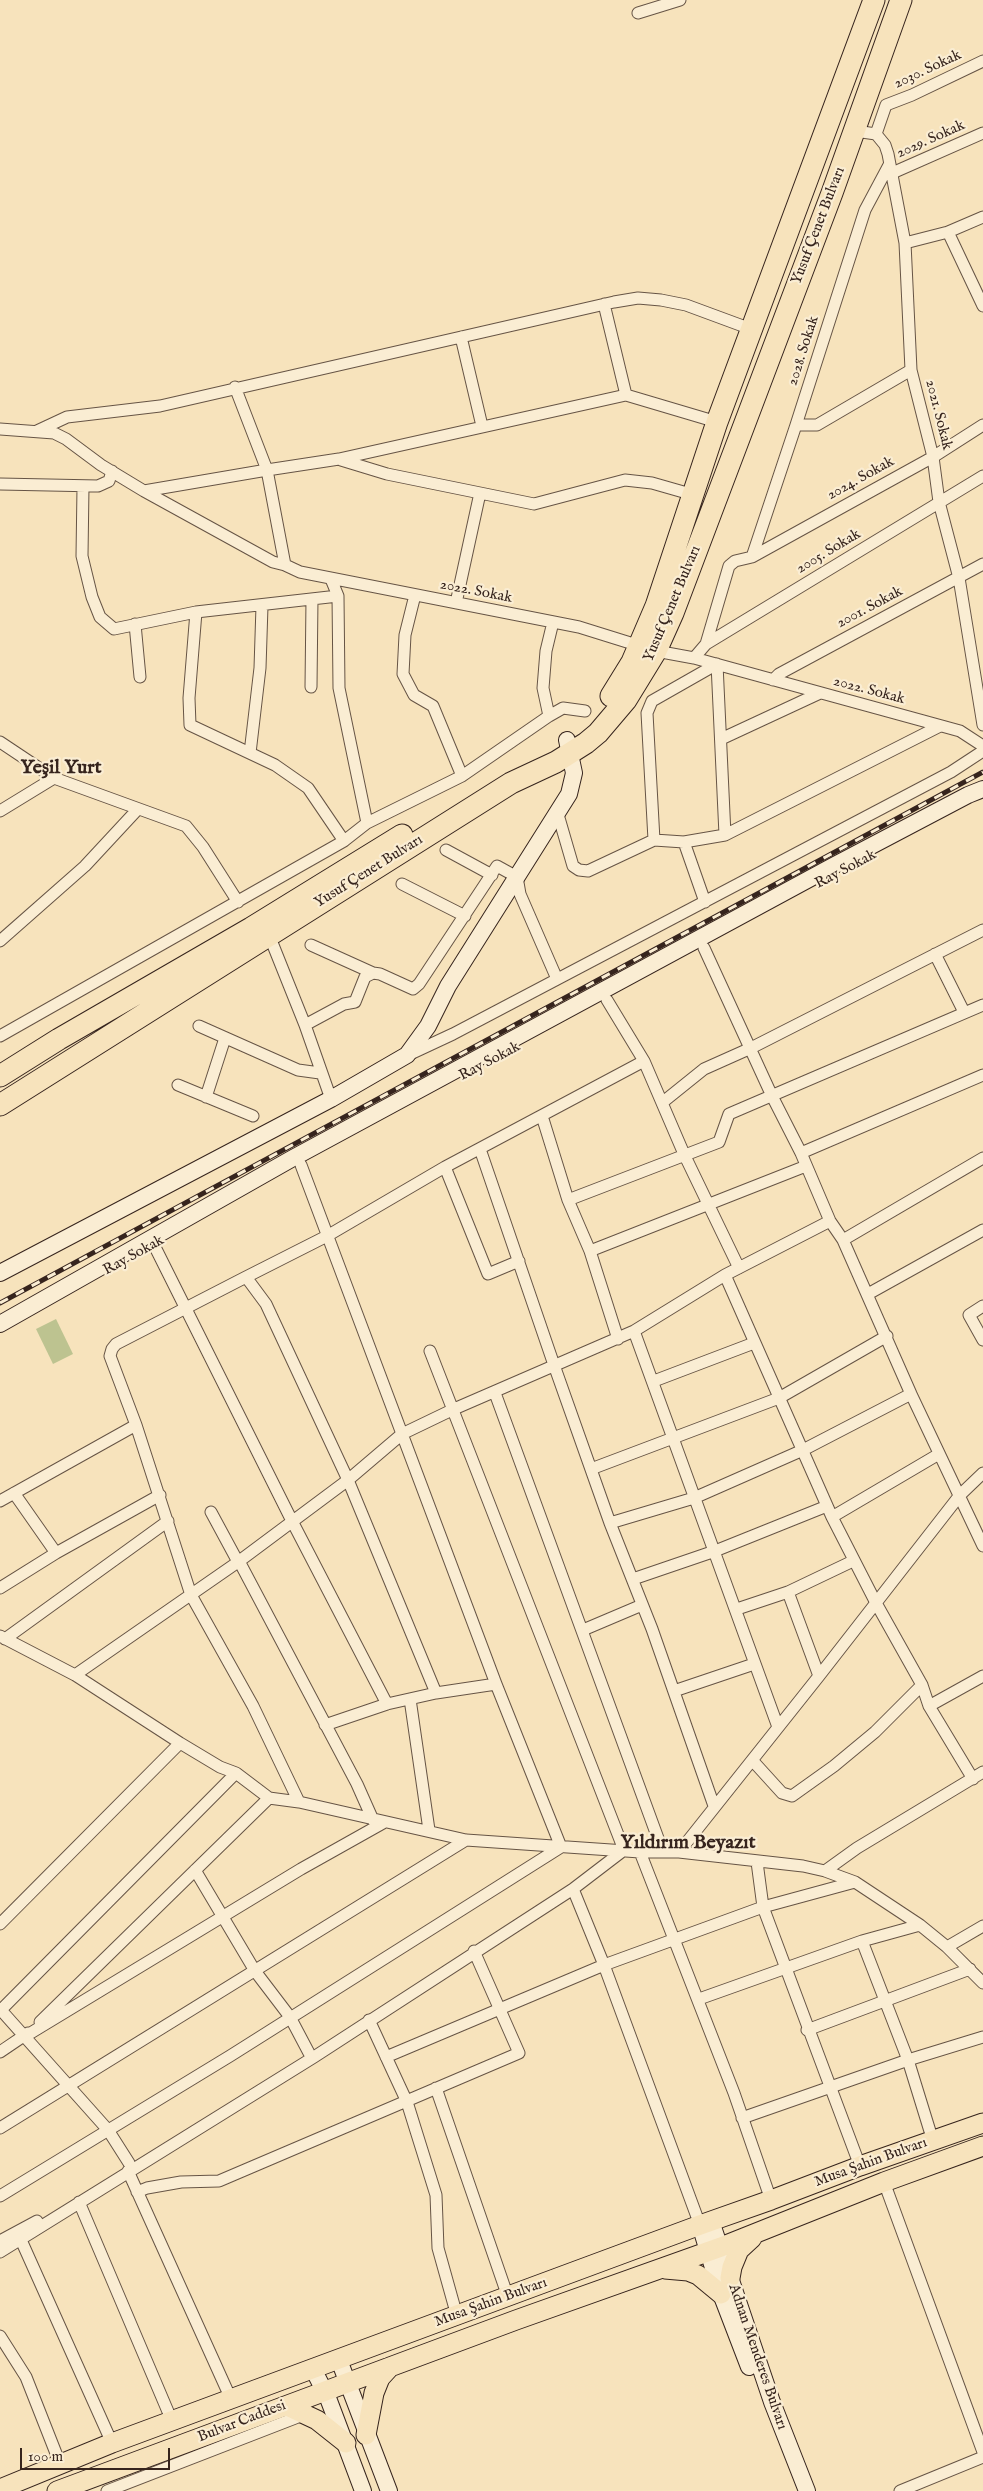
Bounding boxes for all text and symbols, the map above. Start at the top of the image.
street label: 2030. Sokak [892,47,964,93]
street label: 2029. Sokak [894,117,968,163]
street label: Yusuf Çenet Bulvarı [788,165,850,287]
street label: 2028. Sokak [784,314,824,388]
street label: 2021. Sokak [921,378,955,452]
street label: 2024. Sokak [824,453,898,505]
street label: 2005. Sokak [794,526,864,578]
street label: Yusuf Çenet Bulvarı [640,543,706,665]
street label: 2022. Sokak [438,576,514,608]
street label: 2001. Sokak [834,583,906,633]
street label: 2022. Sokak [831,673,907,709]
district label: Yeşil Yurt [20,757,102,781]
street label: Yusuf Çenet Bulvarı [312,831,426,913]
street label: Ray Sokak [812,846,880,894]
street label: Ray Sokak [456,1038,524,1086]
street label: Ray Sokak [101,1232,167,1280]
district label: Yıldırım Beyazıt [620,1832,756,1856]
street label: Musa Şahin Bulvarı [812,2134,930,2192]
street label: Musa Şahin Bulvarı [432,2274,550,2332]
street label: Adnan Menderes Bulvarı [724,2282,790,2432]
street label: Bulvar Caddesi [195,2397,289,2447]
scale bar [22,2438,172,2470]
text: 100 m [28,2447,63,2466]

